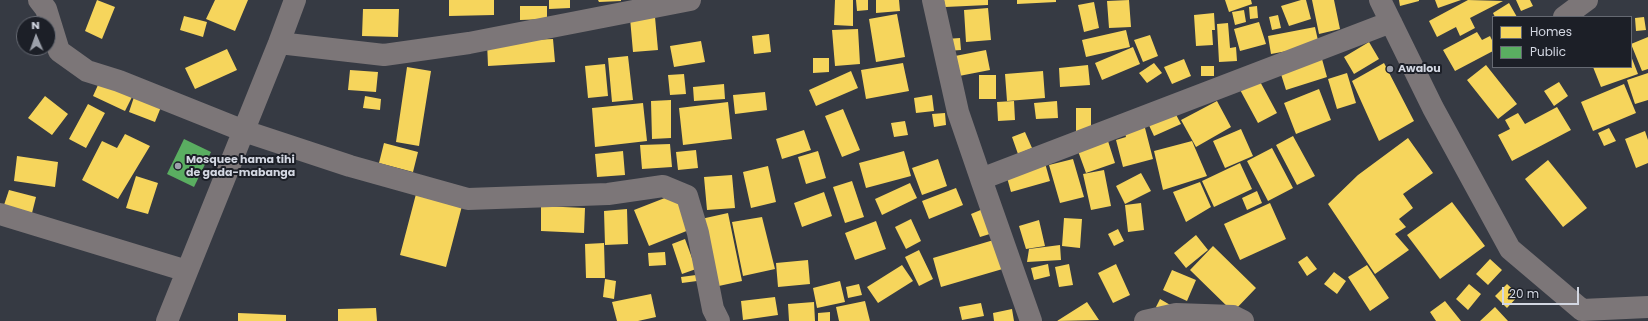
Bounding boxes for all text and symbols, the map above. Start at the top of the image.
north arrow [16,16,56,56]
legend [1492,16,1632,68]
text: N [31,17,40,33]
text: Homes [1530,23,1572,40]
text: Public [1530,43,1566,60]
place label: Awalou [1398,62,1441,76]
marker: Awalou [1385,64,1395,74]
place label: Mosquee hama tihi de gada-mabanga [186,153,295,179]
marker: Mosquee hama tihi de gada-mabanga [173,161,183,171]
scale bar [1504,279,1581,305]
text: 20 m [1509,285,1539,302]

